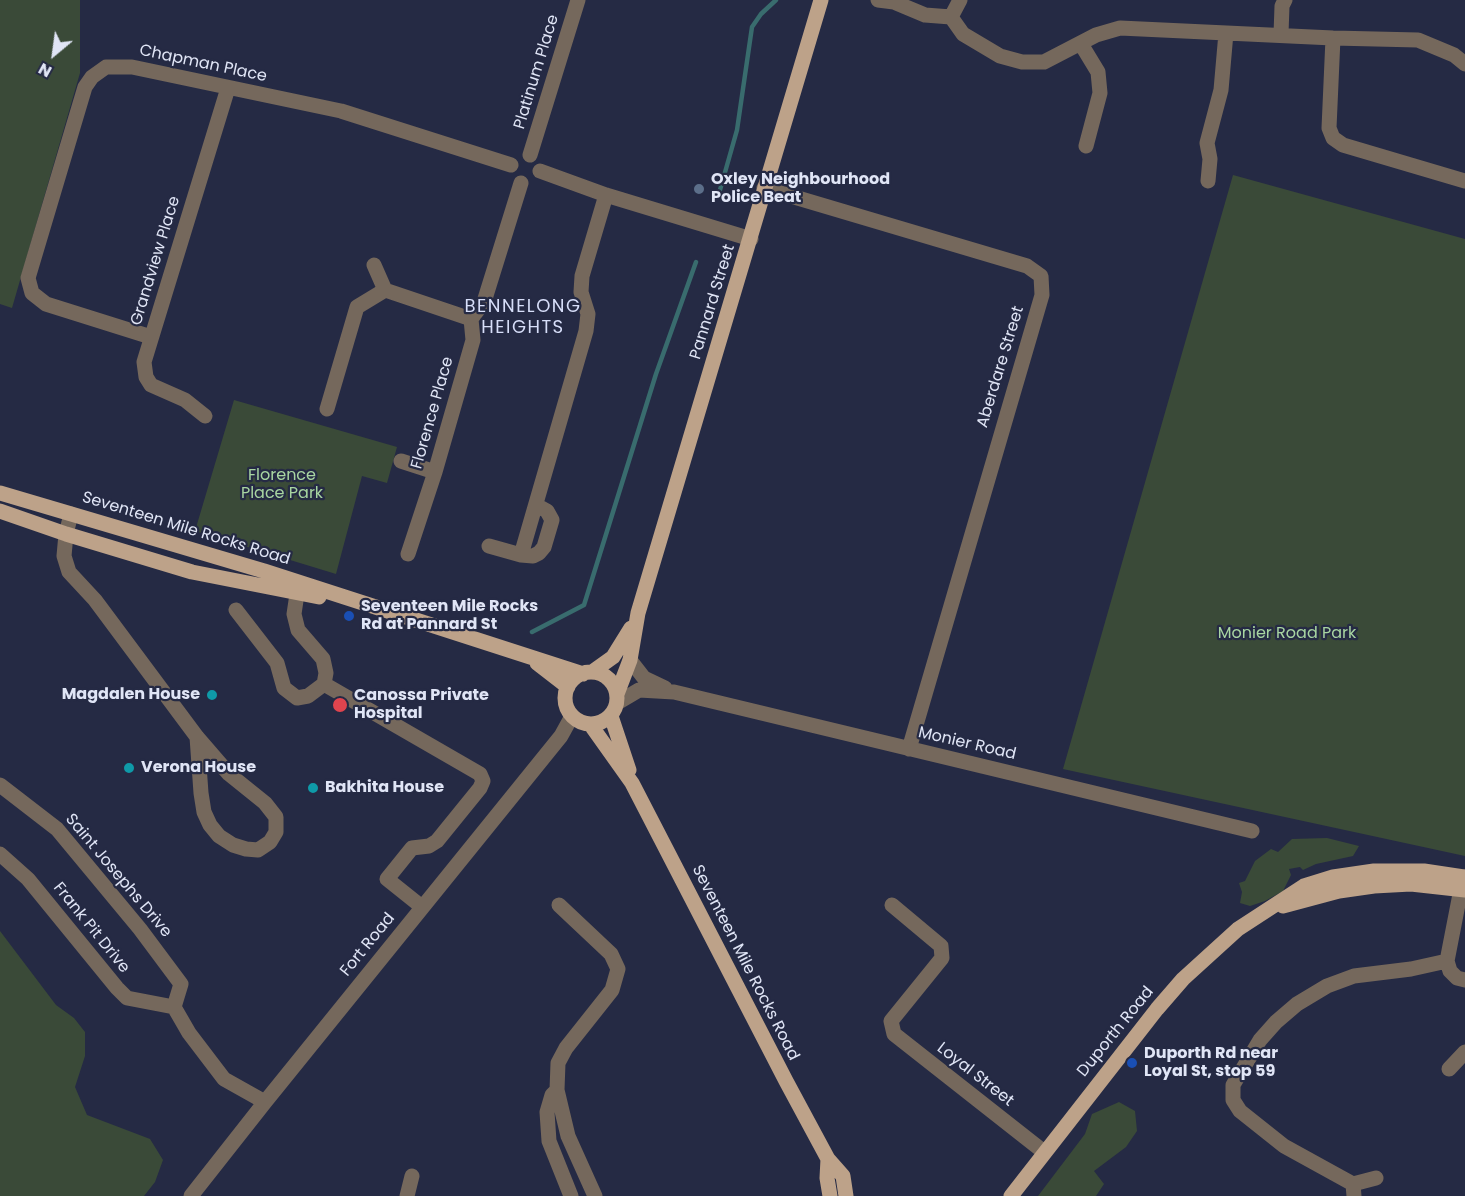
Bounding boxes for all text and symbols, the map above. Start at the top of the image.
street label: Platinum Place [510,12,564,132]
north arrow [24,24,84,84]
street label: Chapman Place [138,41,268,87]
text: N [34,57,56,83]
place label: Oxley Neighbourhood Police Beat [711,170,890,208]
marker: Oxley Neighbourhood Police Beat [692,182,706,196]
street label: Grandview Place [127,194,185,328]
street label: Pannard Street [686,242,740,362]
district label: BENNELONG HEIGHTS [465,296,581,338]
street label: Aberdare Street [973,304,1029,430]
street label: Florence Place [408,355,458,471]
park label: Florence Place Park [241,466,323,504]
street label: Seventeen Mile Rocks Road [80,488,292,570]
place label: Seventeen Mile Rocks Rd at Pannard St [361,597,538,635]
marker: Seventeen Mile Rocks Rd at Pannard St [342,609,356,623]
park label: Monier Road Park [1218,624,1356,644]
place label: Magdalen House [62,685,200,705]
place label: Canossa Private Hospital [354,686,489,724]
marker: Magdalen House [205,688,219,702]
marker: Canossa Private Hospital [331,696,349,714]
street label: Monier Road [916,723,1018,765]
place label: Verona House [141,758,256,778]
marker: Verona House [122,761,136,775]
place label: Bakhita House [325,778,444,798]
marker: Bakhita House [306,781,320,795]
street label: Saint Josephs Drive [61,810,175,942]
street label: Seventeen Mile Rocks Road [687,862,803,1064]
street label: Frank Pit Drive [49,879,133,977]
street label: Fort Road [337,909,399,981]
street label: Duporth Road [1074,983,1158,1081]
street label: Loyal Street [933,1039,1017,1111]
place label: Duporth Rd near Loyal St, stop 59 [1144,1044,1278,1082]
marker: Duporth Rd near Loyal St, stop 59 [1125,1056,1139,1070]

